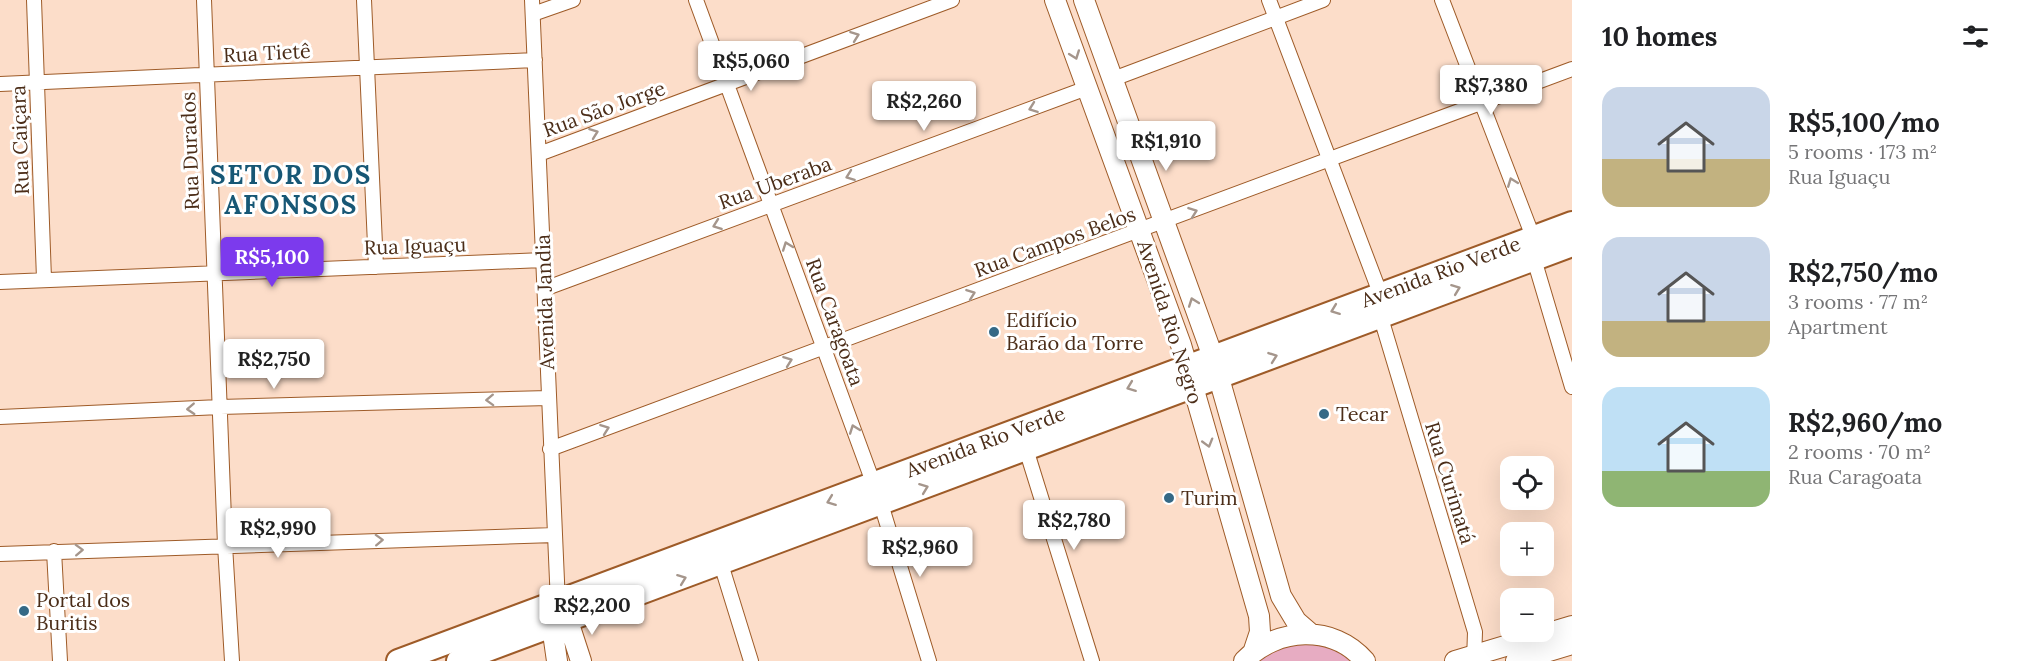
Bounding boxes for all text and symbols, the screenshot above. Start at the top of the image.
text: 10 homes [1602,20,1717,53]
icon: filters [1959,20,1992,53]
one-way arrow [849,31,860,44]
street label: Rua Tietê [222,38,312,67]
pin: R$5,060 [696,41,806,92]
text: R$5,060 [712,48,790,73]
one-way arrow [1068,49,1081,60]
pin: R$7,380 [1436,65,1546,116]
text: R$7,380 [1454,72,1528,97]
street label: Rua São Jorge [539,75,668,142]
pin: R$2,260 [869,81,979,132]
street label: Rua Caiçara [5,85,34,195]
text: R$2,260 [886,88,962,113]
street label: Rua Durados [175,91,204,211]
one-way arrow [1028,101,1038,114]
text: R$5,100/mo [1788,106,1940,139]
icon: home [1650,111,1722,183]
pin: R$1,910 [1111,121,1221,172]
one-way arrow [588,128,598,141]
text: R$1,910 [1131,128,1201,153]
text: 5 rooms · 173 m² [1788,139,1937,164]
street label: Rua Uberaba [715,151,835,215]
district label: SETOR DOS AFONSOS [210,158,372,221]
text: Rua Iguaçu [1788,164,1890,189]
one-way arrow [845,169,856,181]
one-way arrow [1507,178,1519,189]
street label: Rua Campos Belos [971,201,1139,282]
one-way arrow [1187,206,1198,219]
one-way arrow [712,218,723,230]
street label: Avenida Rio Verde [1357,230,1524,313]
street label: Rua Iguaçu [363,231,467,260]
street label: Avenida Jandia [530,234,559,371]
street label: Avenida Rio Negro [1132,236,1209,407]
pin: R$5,100 [217,237,327,288]
one-way arrow [781,241,794,252]
text: R$5,100 [235,244,309,269]
street label: Rua Caragoata [801,255,870,389]
text: R$2,750/mo [1788,256,1938,289]
icon: home [1650,261,1722,333]
one-way arrow [1450,283,1461,296]
one-way arrow [965,288,976,301]
text: 3 rooms · 77 m² [1788,289,1928,314]
one-way arrow [1188,297,1200,308]
one-way arrow [1330,303,1341,316]
place label: Edifício Barão da Torre [1006,307,1144,355]
text: Apartment [1788,314,1888,339]
marker: Edifício Barão da Torre [987,325,1001,339]
pin: R$2,750 [219,339,329,390]
text: R$2,750 [237,346,311,371]
one-way arrow [1267,352,1278,364]
one-way arrow [782,356,793,369]
one-way arrow [1127,380,1138,392]
one-way arrow [486,393,495,406]
street label: Avenida Rio Verde [901,400,1068,483]
place label: Tecar [1336,401,1388,426]
one-way arrow [186,402,195,415]
text: R$2,960/mo [1788,406,1942,439]
marker: Tecar [1317,407,1331,421]
icon: home [1650,411,1722,483]
street label: Rua Curimatá [1420,419,1481,547]
one-way arrow [599,424,610,436]
one-way arrow [849,425,861,436]
one-way arrow [1201,438,1214,448]
text: 2 rooms · 70 m² [1788,439,1931,464]
map controls [1500,456,1554,642]
button: locate [1500,456,1554,510]
text: Rua Caragoata [1788,464,1922,489]
one-way arrow [918,483,929,495]
place label: Turim [1181,485,1238,510]
marker: Turim [1162,491,1176,505]
one-way arrow [826,493,837,506]
pin: R$2,780 [1019,500,1129,551]
text: R$2,780 [1037,507,1111,532]
pin: R$2,990 [223,508,333,559]
text: R$2,990 [240,515,316,540]
button: + [1500,522,1554,576]
pin: R$2,960 [865,527,975,578]
one-way arrow [375,534,384,547]
text: R$2,960 [882,534,958,559]
one-way arrow [75,544,84,557]
one-way arrow [676,573,687,586]
pin: R$2,200 [537,585,647,636]
place label: Portal dos Buritis [36,587,130,635]
button: − [1500,588,1554,642]
text: R$2,200 [553,592,631,617]
marker: Portal dos Buritis [17,604,31,618]

